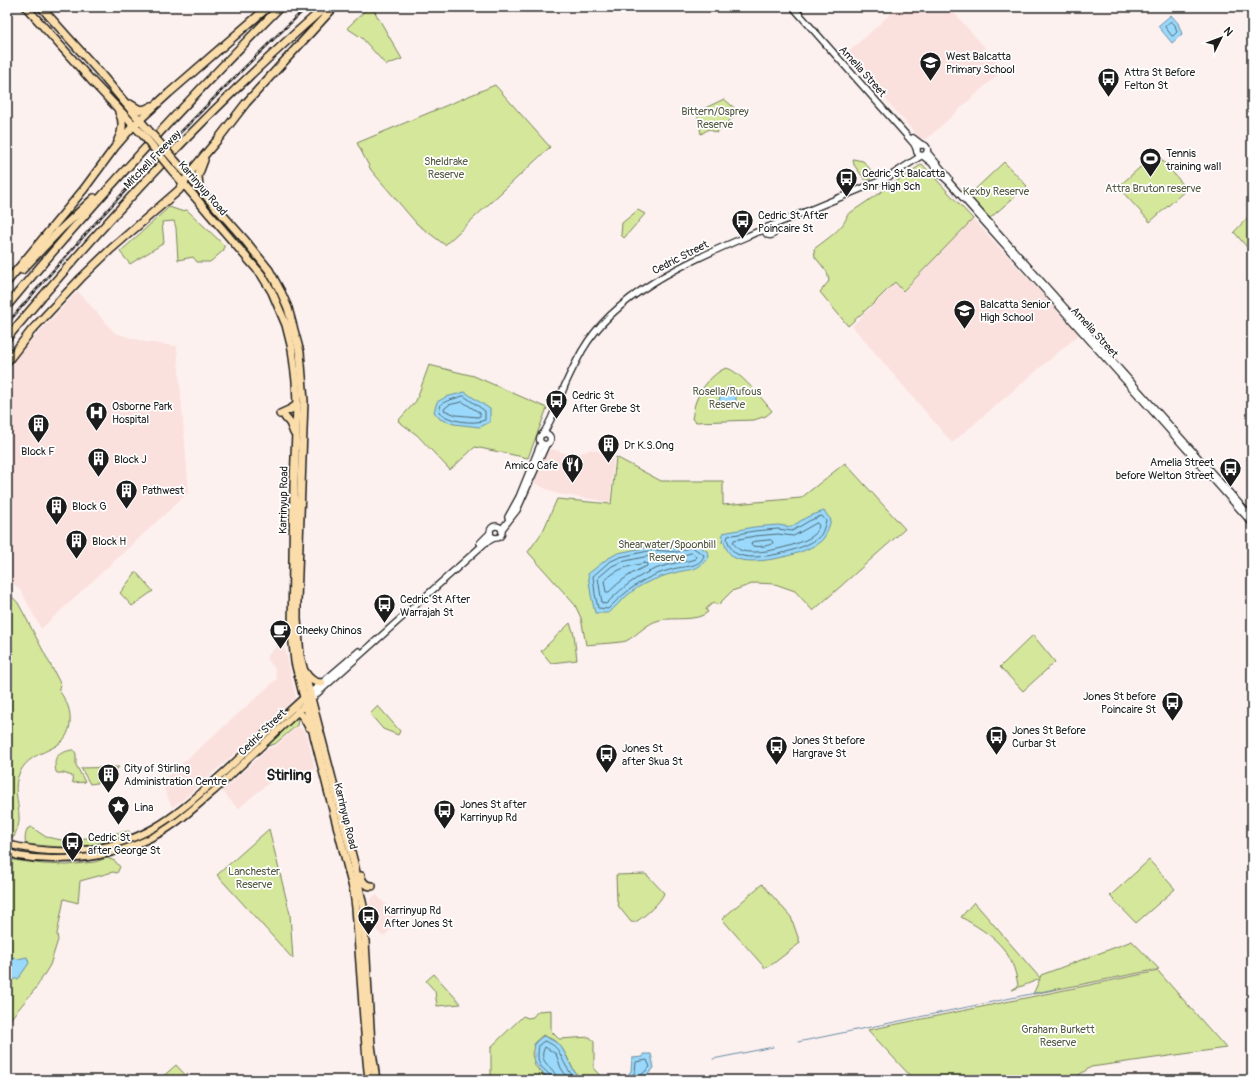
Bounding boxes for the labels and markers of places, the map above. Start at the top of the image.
school or university icon: West Balcatta Primary School [917,49,943,82]
place label: West Balcatta Primary School [946,50,1015,76]
bus stop icon: Attra St Before Felton St [1095,65,1121,98]
place label: Attra St Before Felton St [1124,66,1196,92]
sports icon: Tennis training wall [1138,146,1164,179]
place label: Tennis training wall [1165,147,1221,173]
bus stop icon: Cedric St Balcatta Snr High Sch [833,166,859,199]
place label: Cedric St Balcatta Snr High Sch [862,167,945,193]
bus stop icon: Cedric St After Poincaire St [730,208,756,241]
place label: Cedric St After Poincaire St [758,209,828,235]
school or university icon: Balcatta Senior High School [952,297,978,330]
place label: Balcatta Senior High School [980,298,1050,324]
bus stop icon: Cedric St After Grebe St [543,388,569,421]
place label: Cedric St After Grebe St [572,389,641,415]
hospital icon: Osborne Park Hospital [83,399,109,432]
place label: Osborne Park Hospital [112,400,173,426]
building icon: Block F [25,412,51,445]
building icon: Dr K.S.Ong [596,432,622,465]
place label: Dr K.S.Ong [624,439,674,452]
place label: Block F [21,445,55,458]
building icon: Block J [86,446,112,479]
restaurant icon: Amico Cafe [560,452,586,485]
place label: Block J [114,453,147,466]
bus stop icon: Amelia Street before Welton Street [1217,455,1243,488]
place label: Amelia Street before Welton Street [1116,456,1215,482]
place label: Amico Cafe [504,459,559,472]
building icon: Pathwest [113,477,139,510]
place label: Pathwest [142,484,185,497]
building icon: Block G [43,493,69,526]
place label: Block G [72,500,107,513]
building icon: Block H [64,528,90,561]
place label: Block H [92,535,126,548]
bus stop icon: Cedric St After Warrajah St [371,592,397,625]
place label: Cedric St After Warrajah St [400,593,470,619]
cafe icon: Cheeky Chinos [267,617,293,650]
place label: Cheeky Chinos [296,624,362,637]
bus stop icon: Jones St before Poincaire St [1159,689,1185,722]
place label: Jones St before Poincaire St [1083,690,1157,716]
bus stop icon: Jones St Before Curbar St [984,723,1010,756]
place label: Jones St Before Curbar St [1012,724,1086,750]
bus stop icon: Jones St before Hargrave St [763,733,789,766]
place label: Jones St before Hargrave St [792,734,865,760]
bus stop icon: Jones St after Skua St [593,741,619,774]
place label: Jones St after Skua St [622,742,683,768]
building icon: City of Stirling Administration Centre [96,761,122,794]
place label: City of Stirling Administration Centre [124,762,227,788]
place icon: Lina [105,794,131,827]
bus stop icon: Jones St after Karrinyup Rd [431,797,457,830]
place label: Jones St after Karrinyup Rd [460,798,527,824]
place label: Lina [134,801,153,814]
bus stop icon: Cedric St after George St [60,830,86,863]
place label: Cedric St after George St [88,831,161,857]
bus stop icon: Karrinyup Rd After Jones St [356,903,382,936]
place label: Karrinyup Rd After Jones St [384,904,453,930]

